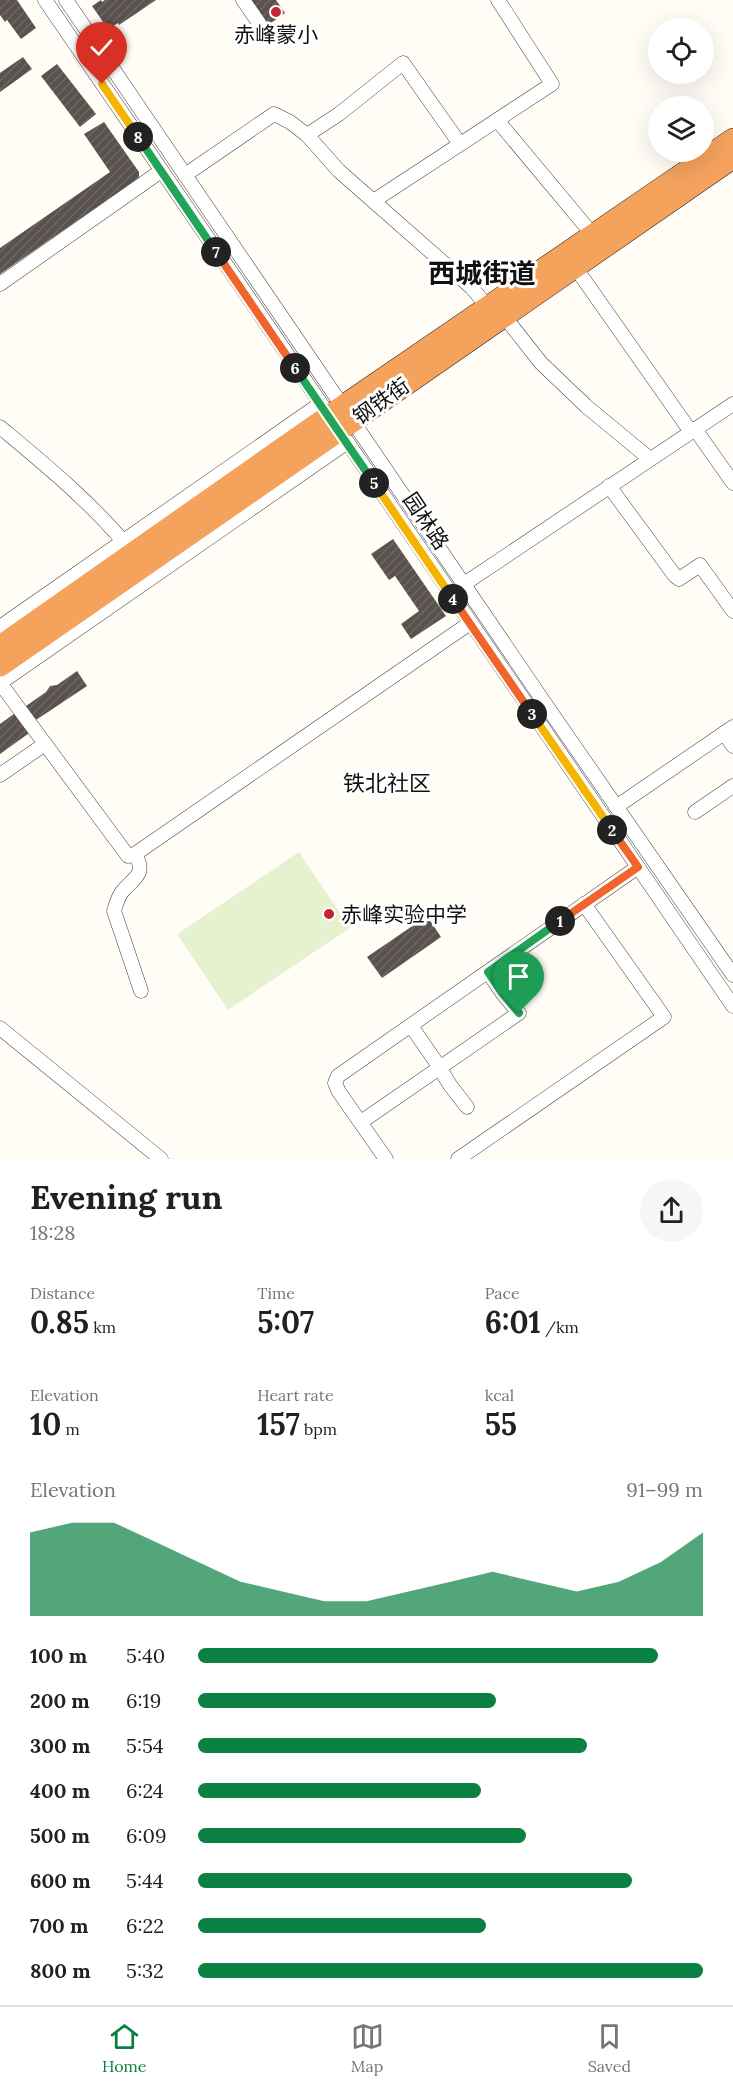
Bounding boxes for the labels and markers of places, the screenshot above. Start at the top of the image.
marker: 赤峰蒙小 [269,5,283,19]
place label: 赤峰蒙小 [234,21,318,48]
pin [76,22,127,84]
pin: 8 [123,122,153,152]
pin: 7 [201,237,231,267]
pin: 6 [280,353,310,383]
pin: 5 [359,468,389,498]
pin: 4 [438,584,468,614]
pin: 3 [517,699,547,729]
pin: 2 [597,815,627,845]
place label: 赤峰实验中学 [341,901,467,928]
pin: 1 [545,906,575,936]
marker: 赤峰实验中学 [322,907,336,921]
pin [493,951,544,1013]

